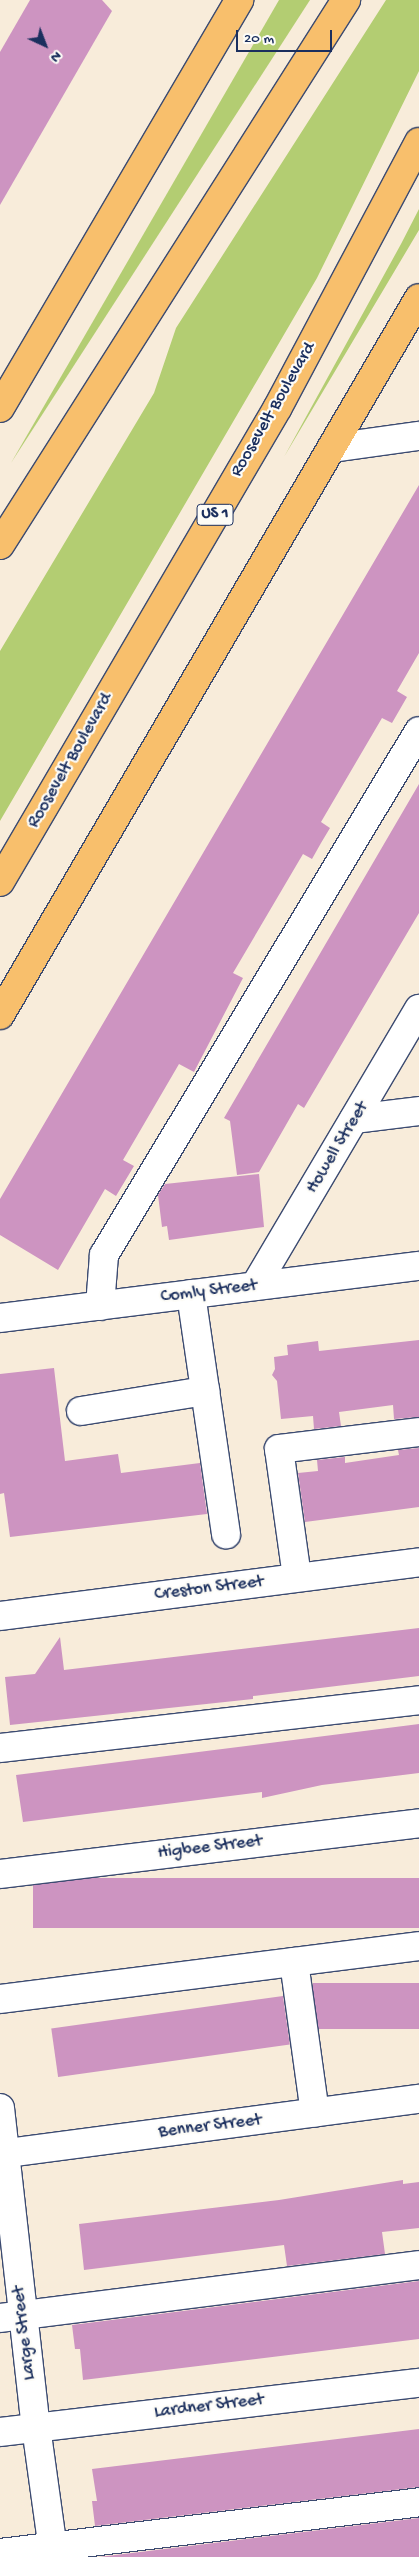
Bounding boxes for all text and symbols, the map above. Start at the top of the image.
north arrow [20,20,70,70]
scale bar [239,20,335,52]
text: 20 m [244,30,274,48]
text: N [46,47,65,66]
street label: Roosevelt Boulevard [227,339,321,481]
road number: US 1 [196,502,234,528]
street label: Roosevelt Boulevard [24,690,118,832]
street label: Howell Street [302,1098,374,1198]
street label: Comly Street [160,1275,258,1309]
street label: Creston Street [153,1572,265,1606]
street label: Higbee Street [157,1831,263,1865]
street label: Benner Street [157,2110,263,2144]
street label: Large Street [9,2285,41,2381]
street label: Lardner Street [153,2390,265,2424]

